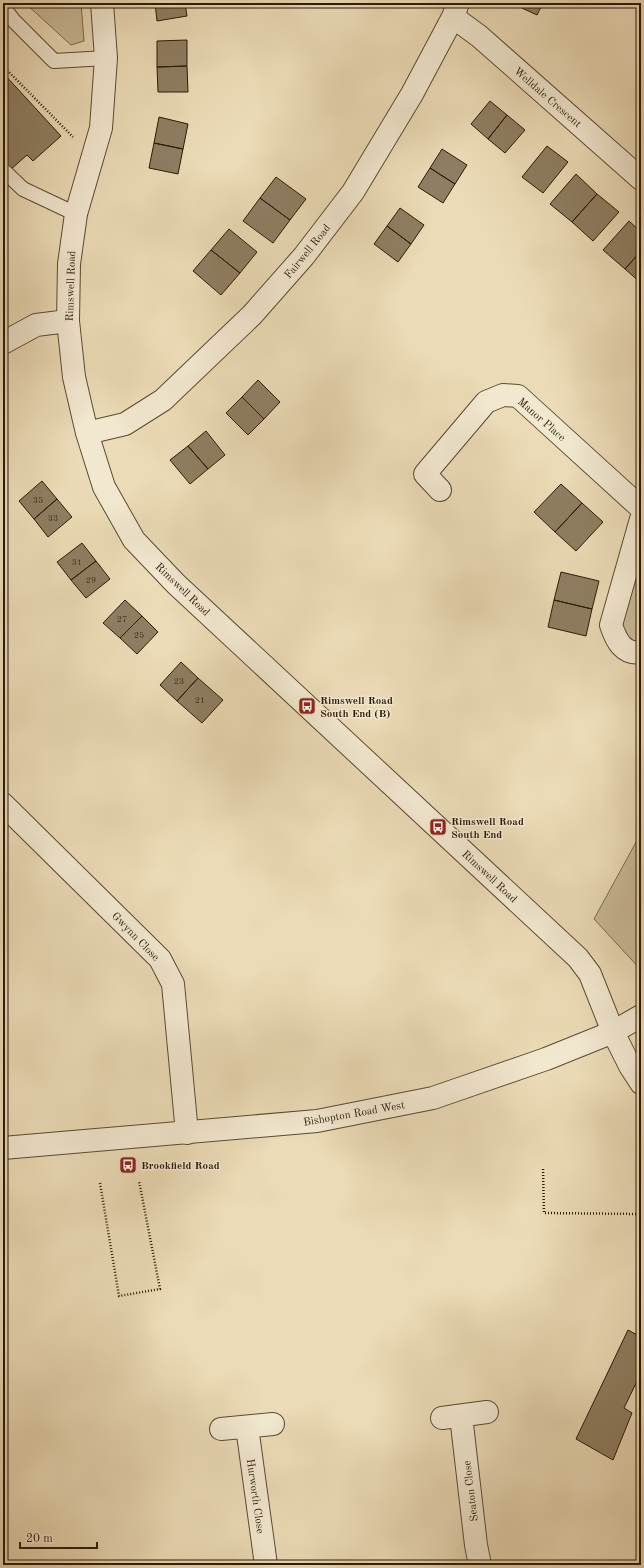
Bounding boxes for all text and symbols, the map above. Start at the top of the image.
street label: Welldale Crescent [511,66,583,130]
street label: Fairwell Road [283,223,333,281]
street label: Rimswell Road [65,250,78,322]
street label: Manor Place [515,396,567,444]
house number: 35 [33,496,43,505]
house number: 33 [48,514,58,523]
house number: 31 [72,558,82,567]
street label: Rimswell Road [153,561,211,619]
house number: 29 [86,576,96,585]
house number: 27 [117,615,127,624]
house number: 25 [134,631,144,640]
house number: 23 [174,677,184,686]
house number: 21 [195,696,205,705]
bus stop icon: Rimswell Road South End (B) [297,696,317,716]
place label: Rimswell Road South End (B) [320,696,393,720]
bus stop icon: Rimswell Road South End [428,817,448,837]
place label: Rimswell Road South End [451,817,524,841]
street label: Rimswell Road [459,849,519,905]
street label: Gwynn Close [109,911,161,963]
street label: Bishopton Road West [303,1100,406,1129]
bus stop icon: Brookfield Road [118,1155,138,1175]
place label: Brookfield Road [141,1161,220,1172]
street label: Hurworth Close [244,1458,265,1534]
street label: Seaton Close [462,1460,481,1522]
scale bar [20,1524,97,1550]
text: 20 m [26,1533,53,1545]

